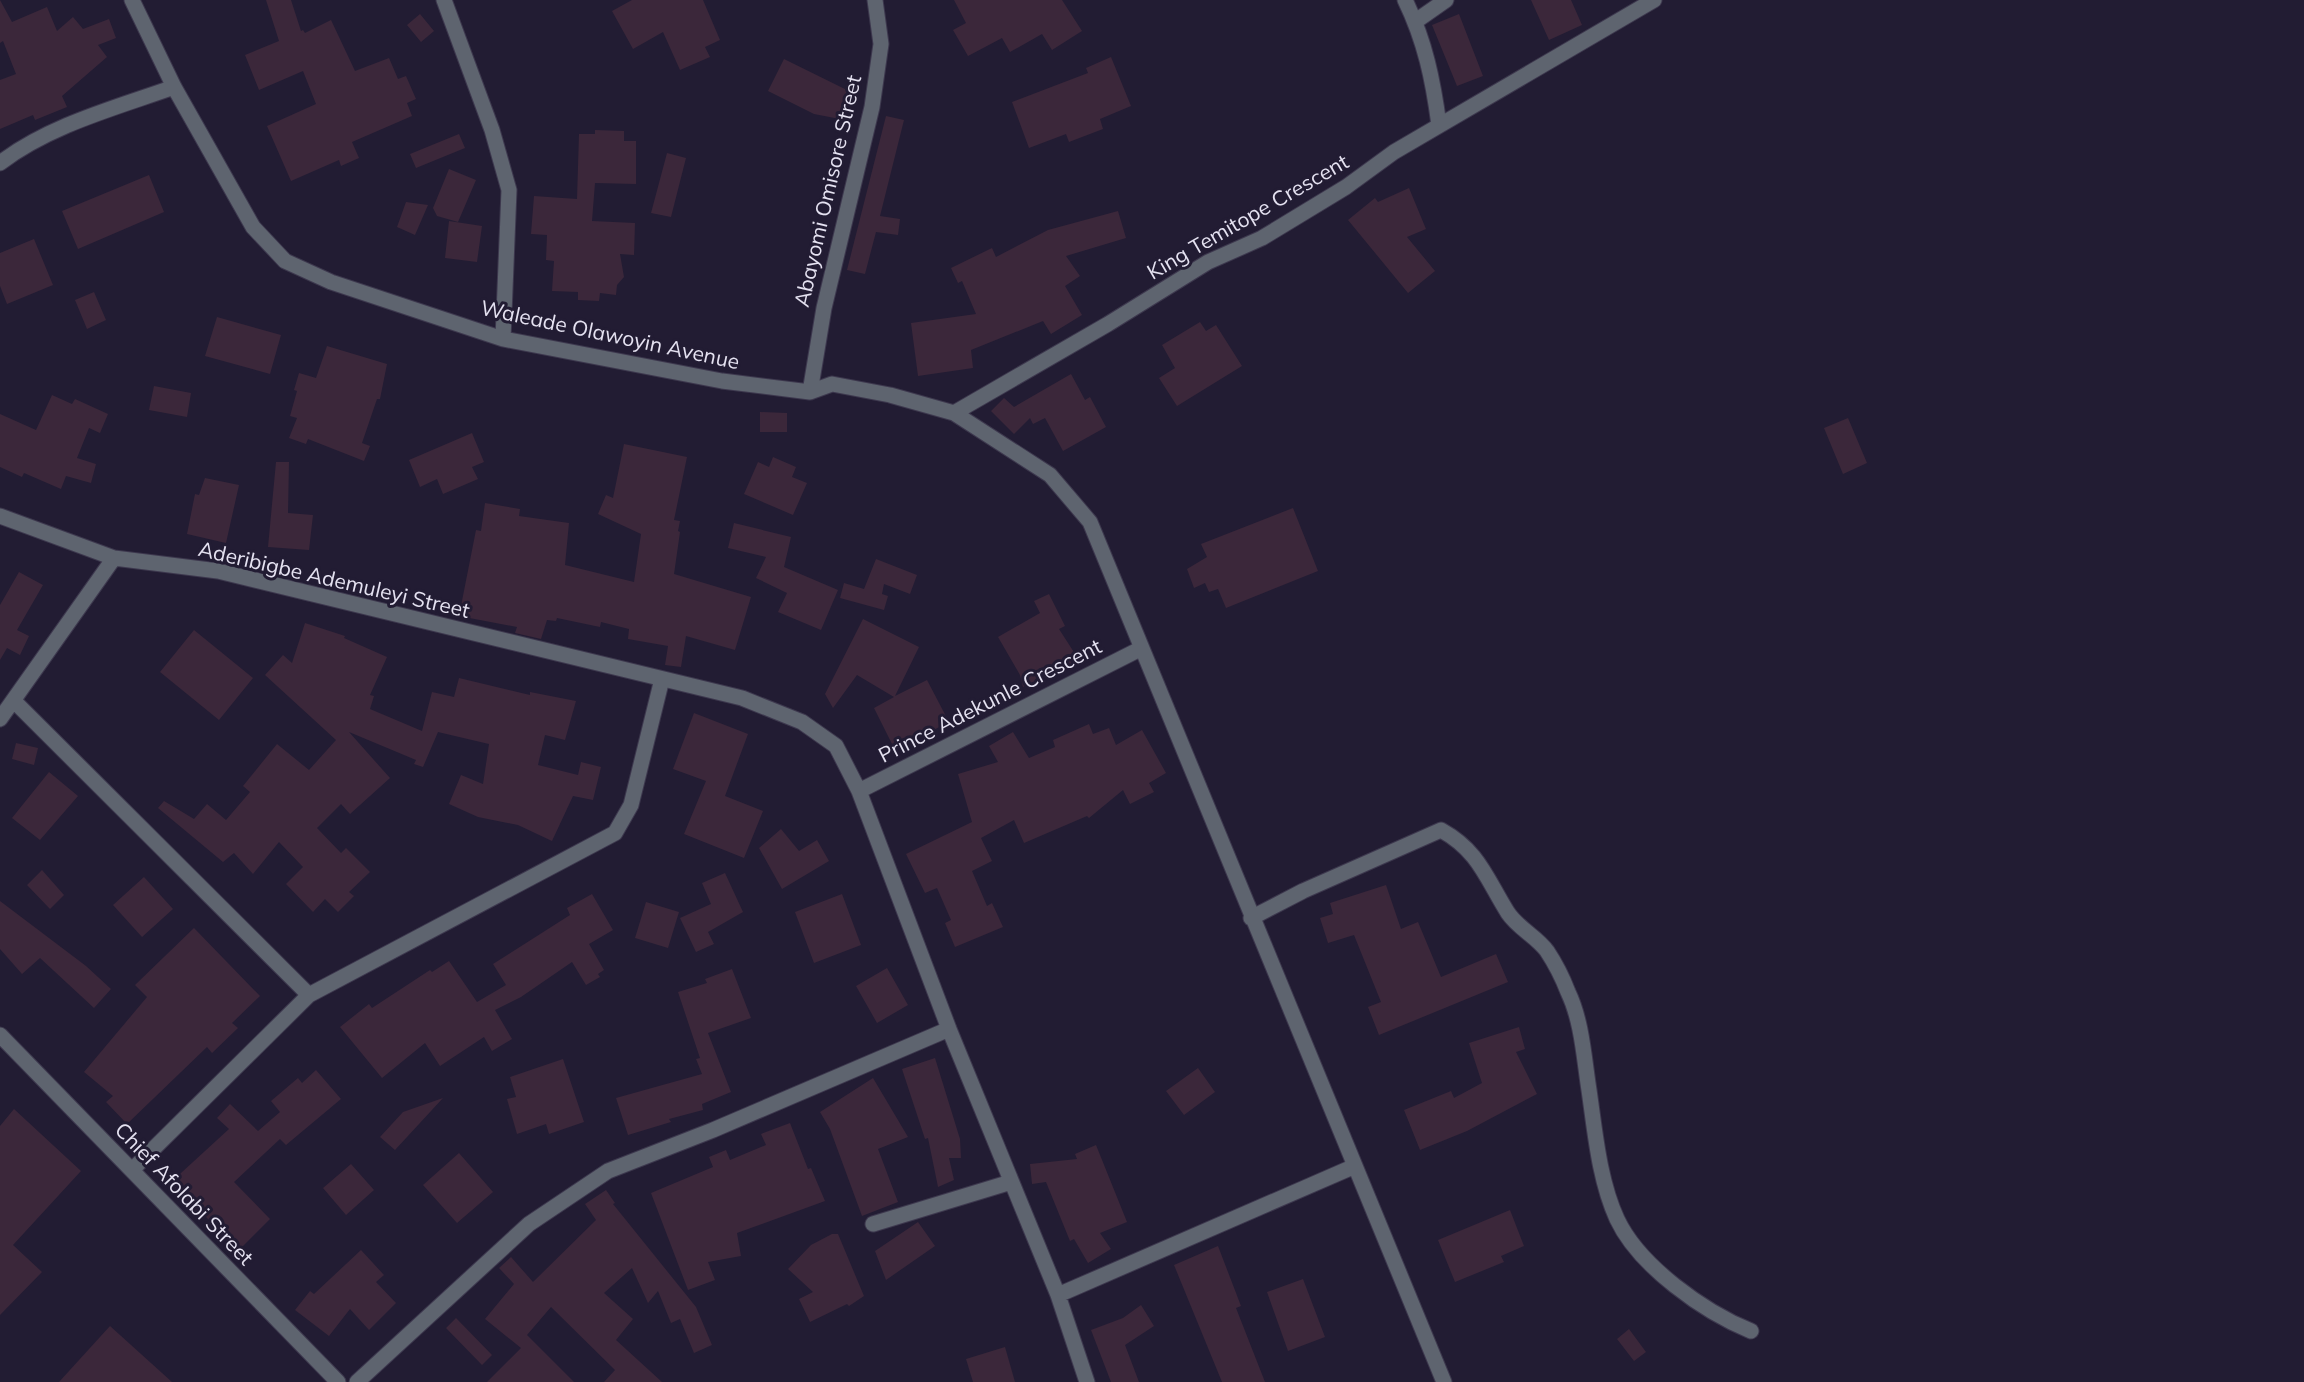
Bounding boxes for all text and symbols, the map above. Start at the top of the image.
street label: Abayomi Omisore Street [788,72,866,309]
street label: King Temitope Crescent [1142,148,1353,284]
street label: Waleade Olawoyin Avenue [478,294,742,374]
street label: Aderibigbe Ademuleyi Street [196,535,472,623]
street label: Prince Adekunle Crescent [874,632,1105,768]
street label: Chief Afolabi Street [110,1116,260,1270]

